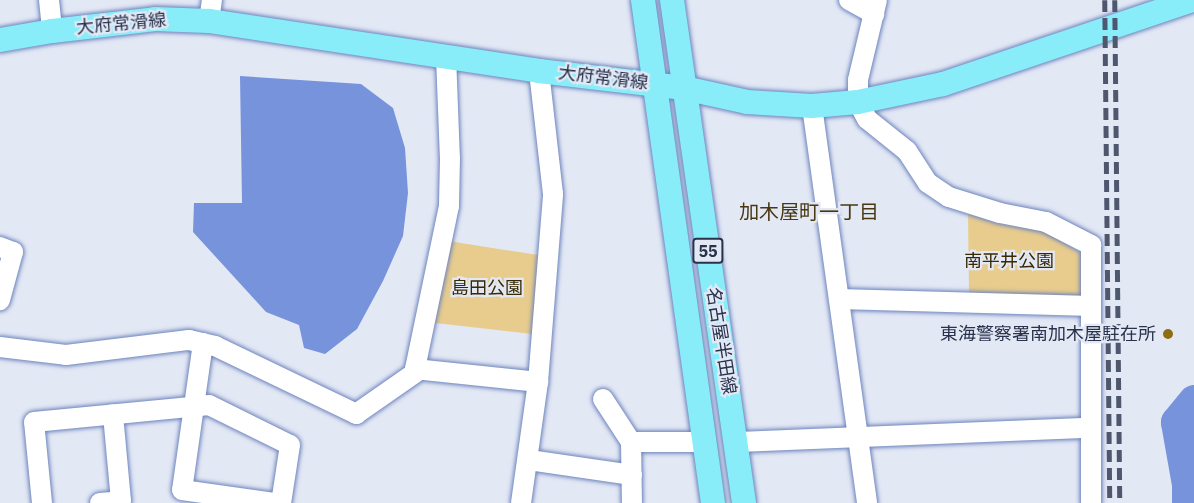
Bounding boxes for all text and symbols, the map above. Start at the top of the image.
street label: 大府常滑線 [75,9,167,39]
street label: 大府常滑線 [557,62,649,94]
district label: 加木屋町一丁目 [739,199,879,223]
road number: 55 [692,238,724,264]
park label: 南平井公園 [964,250,1054,272]
park label: 島田公園 [451,277,523,299]
street label: 名古屋半田線 [702,286,740,396]
place label: 東海警察署南加木屋駐在所 [940,323,1156,345]
marker: 東海警察署南加木屋駐在所 [1161,327,1175,341]

